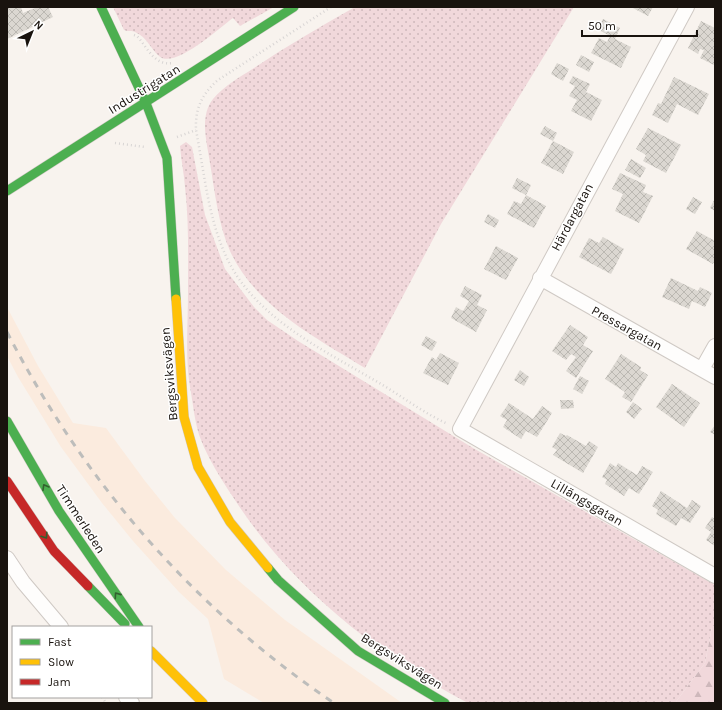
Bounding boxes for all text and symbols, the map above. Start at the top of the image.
north arrow [12,12,52,52]
scale bar [582,12,697,38]
text: N [31,18,46,32]
text: 50 m [588,19,616,33]
street label: Industrigatan [105,61,183,117]
street label: Härdargatan [548,181,596,253]
street label: Pressargatan [589,302,665,354]
street label: Bergsviksvägen [157,327,181,421]
street label: Lillängsgatan [548,475,626,529]
street label: Timmerleden [53,482,109,556]
one-way arrow [42,484,49,491]
one-way arrow [40,532,48,539]
one-way arrow [114,592,122,599]
legend [12,626,152,698]
street label: Bergsviksvägen [358,630,446,692]
text: Fast [48,635,72,649]
text: Slow [48,655,74,669]
text: Jam [48,675,71,689]

